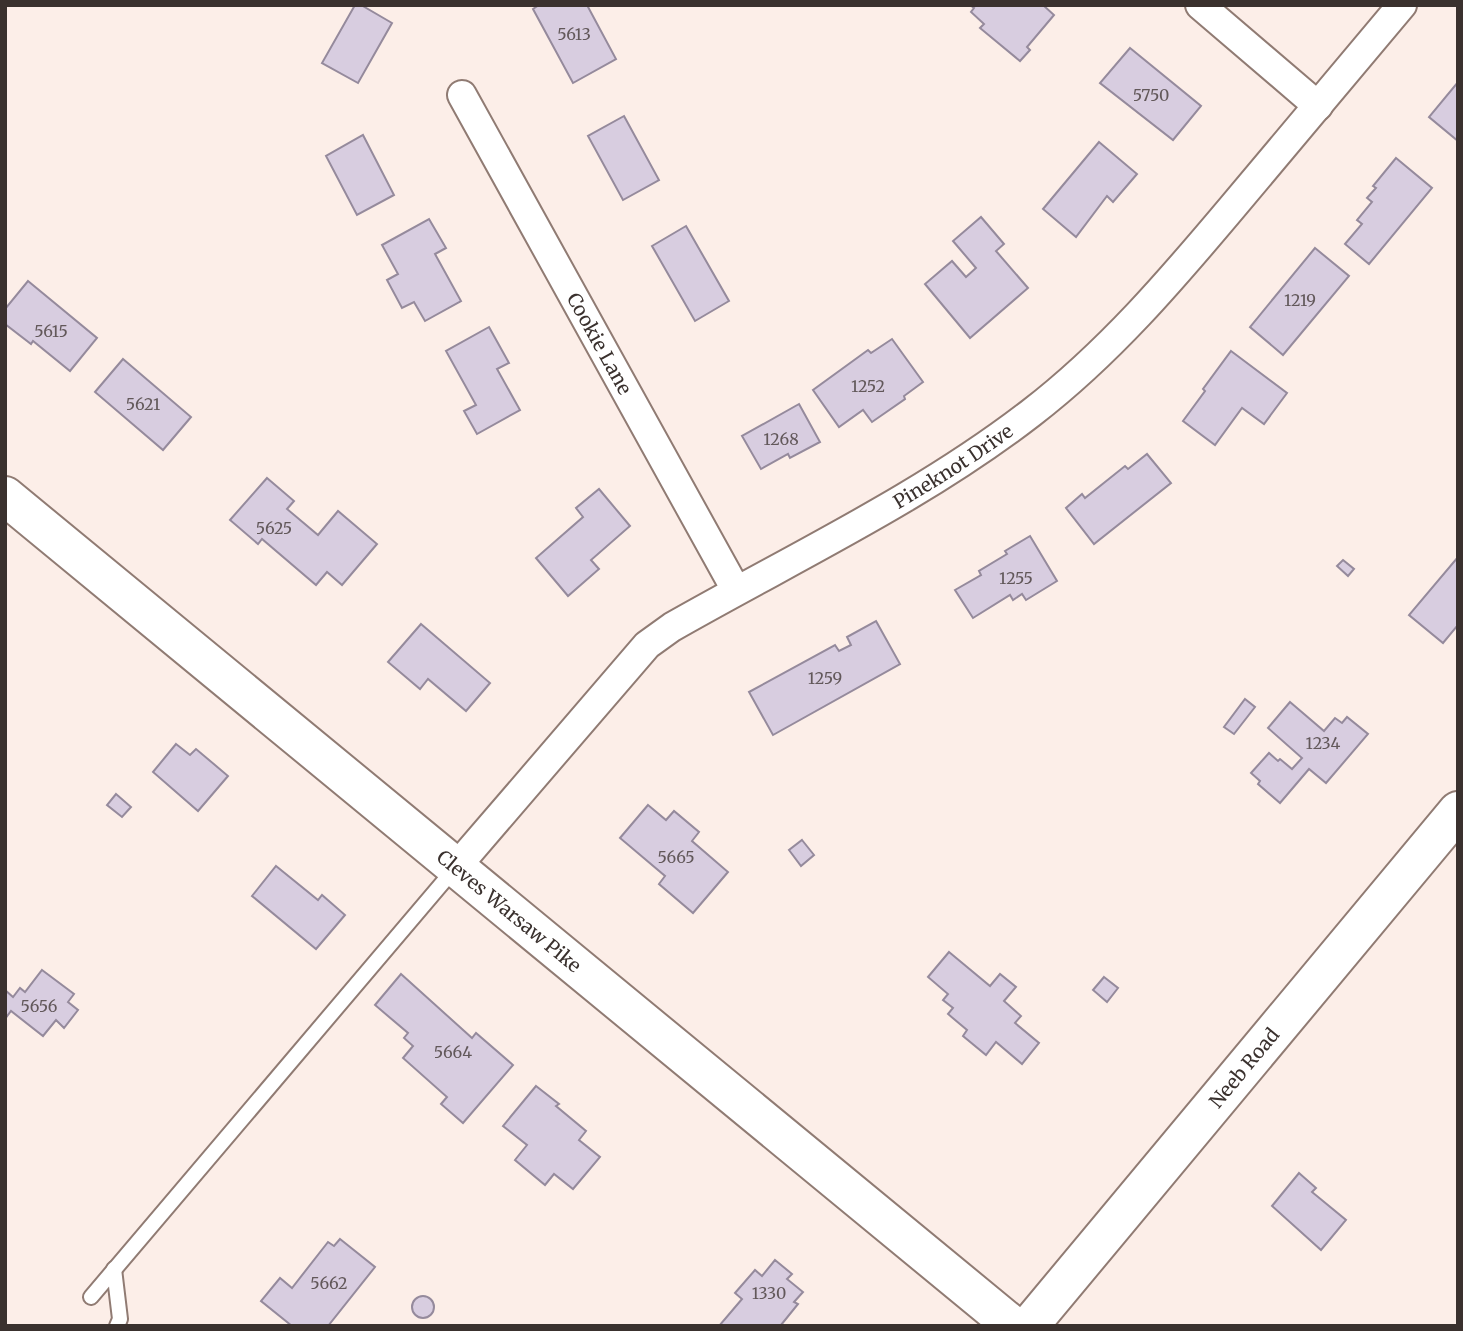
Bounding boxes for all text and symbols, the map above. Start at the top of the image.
house number: 5613 [557,24,591,44]
house number: 5750 [1133,85,1169,105]
street label: Cookie Lane [562,288,637,399]
house number: 1219 [1284,290,1316,310]
house number: 5615 [34,321,68,341]
house number: 1252 [851,376,885,396]
house number: 5621 [126,394,160,414]
street label: Pineknot Drive [889,419,1018,514]
house number: 1268 [763,429,799,449]
house number: 5625 [256,518,292,538]
house number: 1255 [999,568,1033,588]
house number: 1259 [808,668,842,688]
house number: 1234 [1306,733,1341,753]
street label: Cleves Warsaw Pike [432,845,586,978]
house number: 5665 [657,847,695,867]
house number: 5656 [21,996,58,1016]
street label: Neeb Road [1204,1023,1284,1113]
house number: 5664 [434,1042,472,1062]
house number: 5662 [310,1273,348,1293]
house number: 1330 [752,1283,786,1303]

